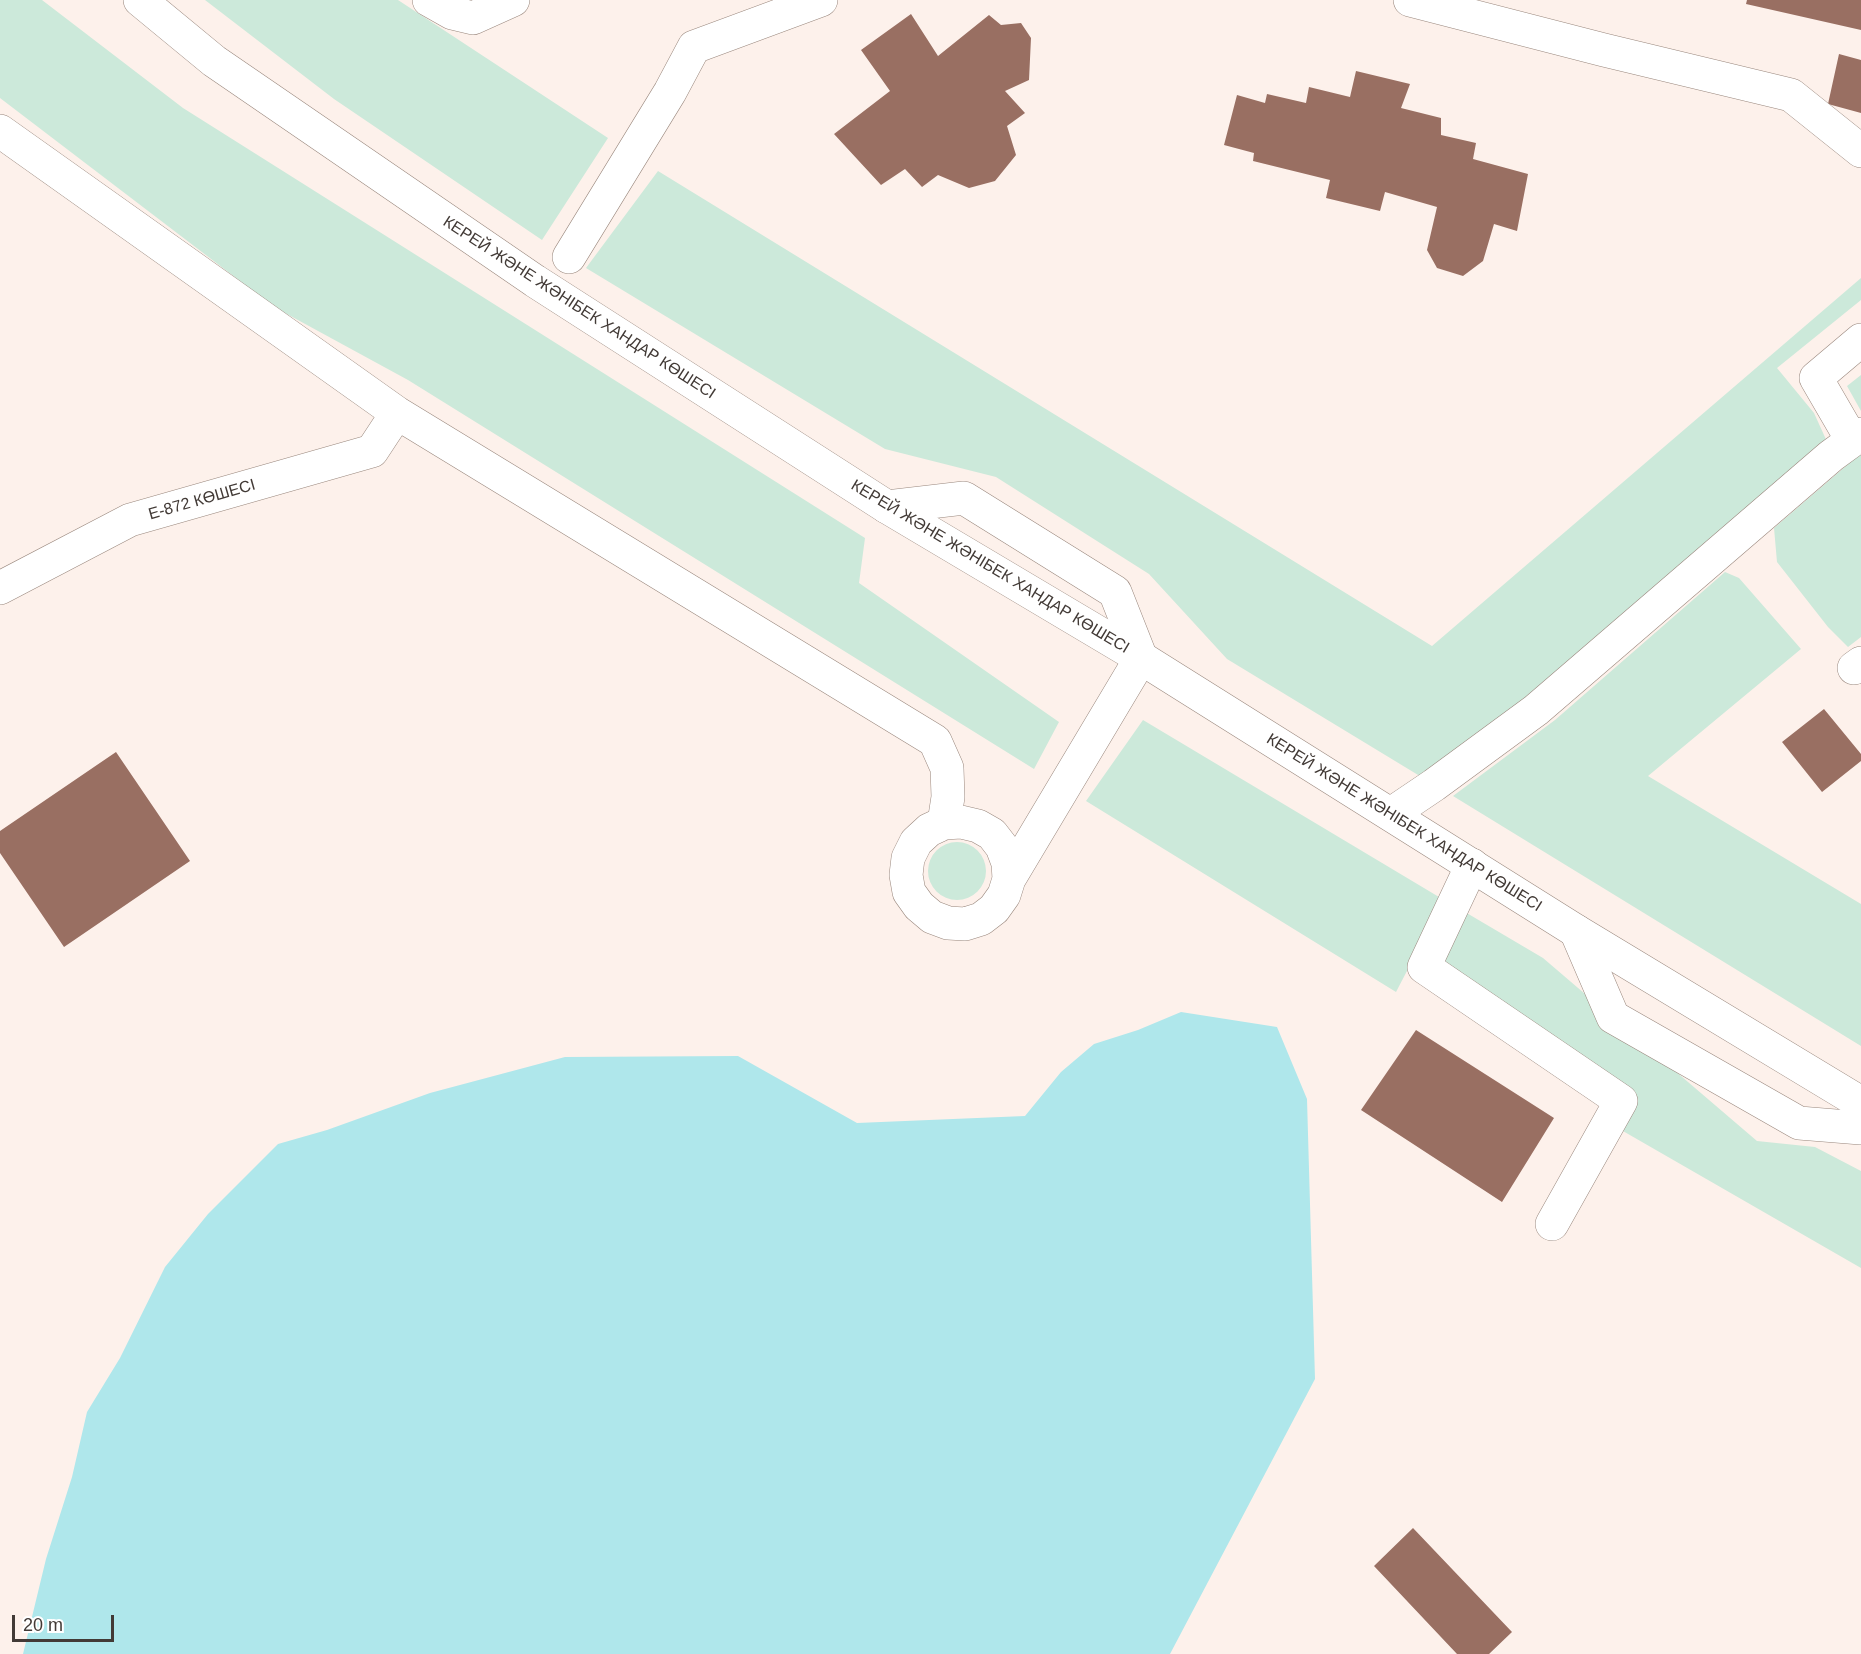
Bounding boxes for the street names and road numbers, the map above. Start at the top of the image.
street label: КЕРЕЙ ЖӘНЕ ЖӘНІБЕК ХАНДАР КӨШЕСІ [439,212,719,404]
street label: Е-872 КӨШЕСІ [146,476,258,524]
street label: КЕРЕЙ ЖӘНЕ ЖӘНІБЕК ХАНДАР КӨШЕСІ [847,476,1133,658]
street label: КЕРЕЙ ЖӘНЕ ЖӘНІБЕК ХАНДАР КӨШЕСІ [1263,730,1545,916]

